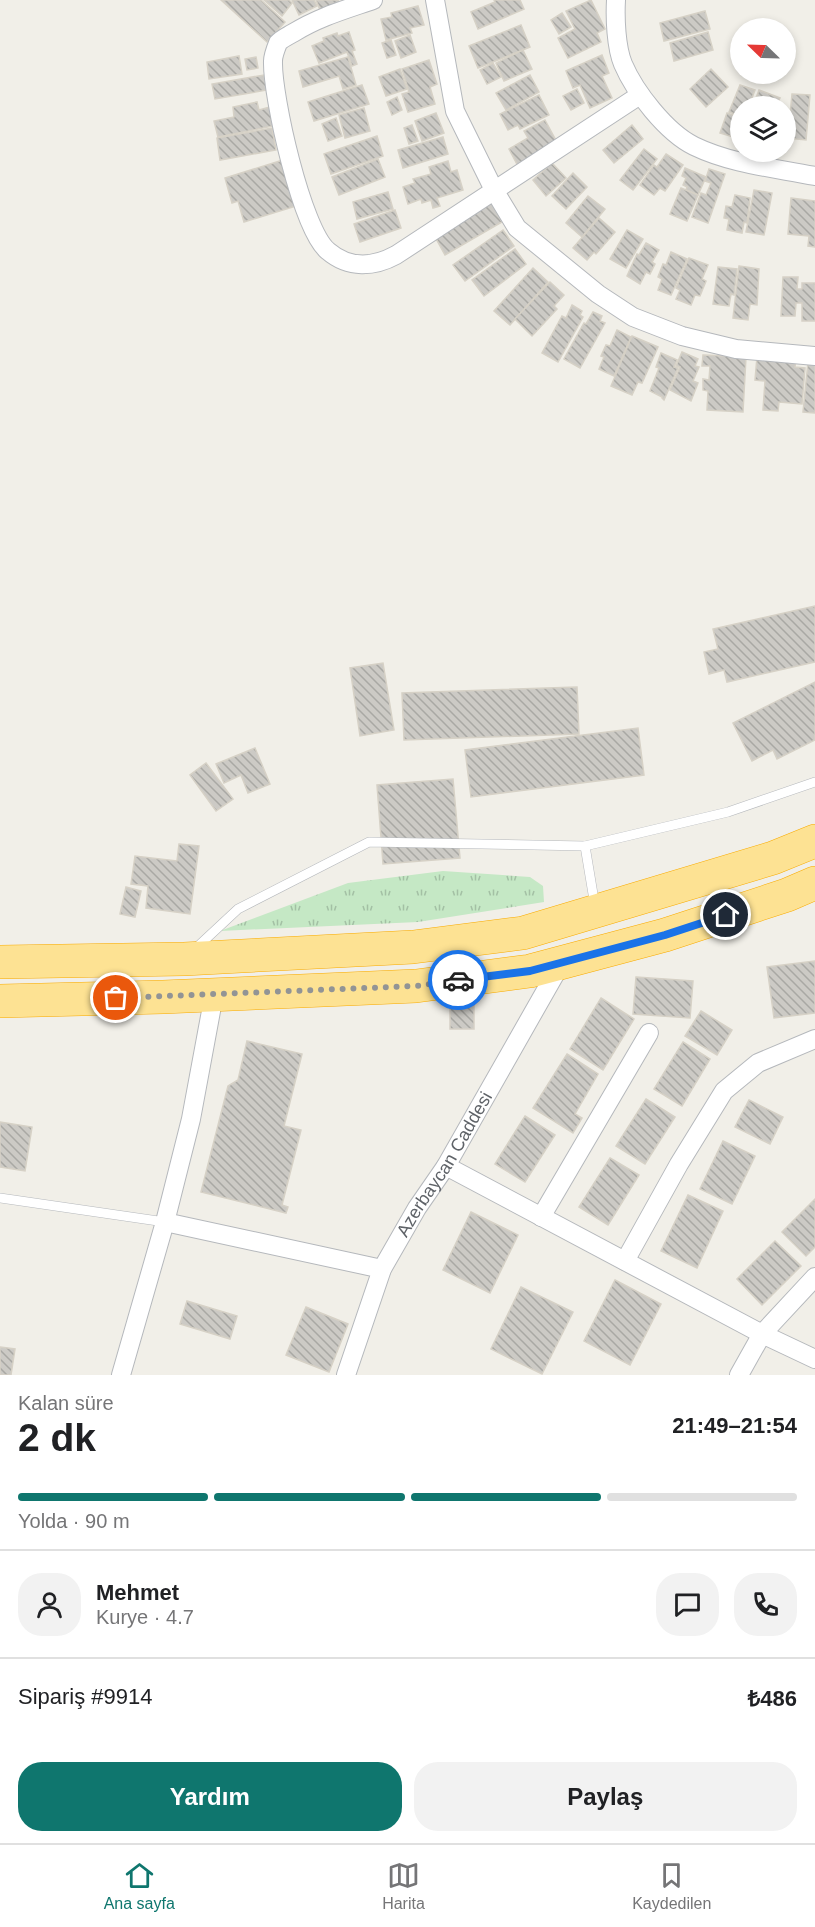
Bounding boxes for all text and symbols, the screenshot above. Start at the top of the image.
north arrow [730,18,796,84]
map controls [730,18,796,162]
button: layers [730,96,796,162]
pin [700,889,751,940]
icon: home [709,898,742,931]
courier [428,950,488,1010]
icon: car [442,964,475,997]
pin [90,972,141,1023]
icon: bag [99,981,132,1014]
street label: Azerbaycan Caddesi [393,1088,496,1240]
text: Kalan süre [18,1392,114,1414]
text: 21:49–21:54 [672,1413,797,1438]
text: 2 dk [18,1416,96,1459]
text: Yolda · 90 m [18,1510,130,1532]
button: person [18,1573,81,1636]
button: chat [656,1573,719,1636]
button: phone [734,1573,797,1636]
text: Mehmet [96,1580,179,1605]
text: Kurye · 4.7 [96,1606,194,1628]
text: Sipariş #9914 [18,1684,153,1709]
text: ₺486 [748,1686,797,1711]
button: Yardım [18,1762,402,1831]
button: Paylaş [414,1762,797,1831]
tab: Ana sayfa [104,1859,175,1913]
tab: Harita [382,1859,425,1913]
tab: Kaydedilen [632,1859,711,1913]

